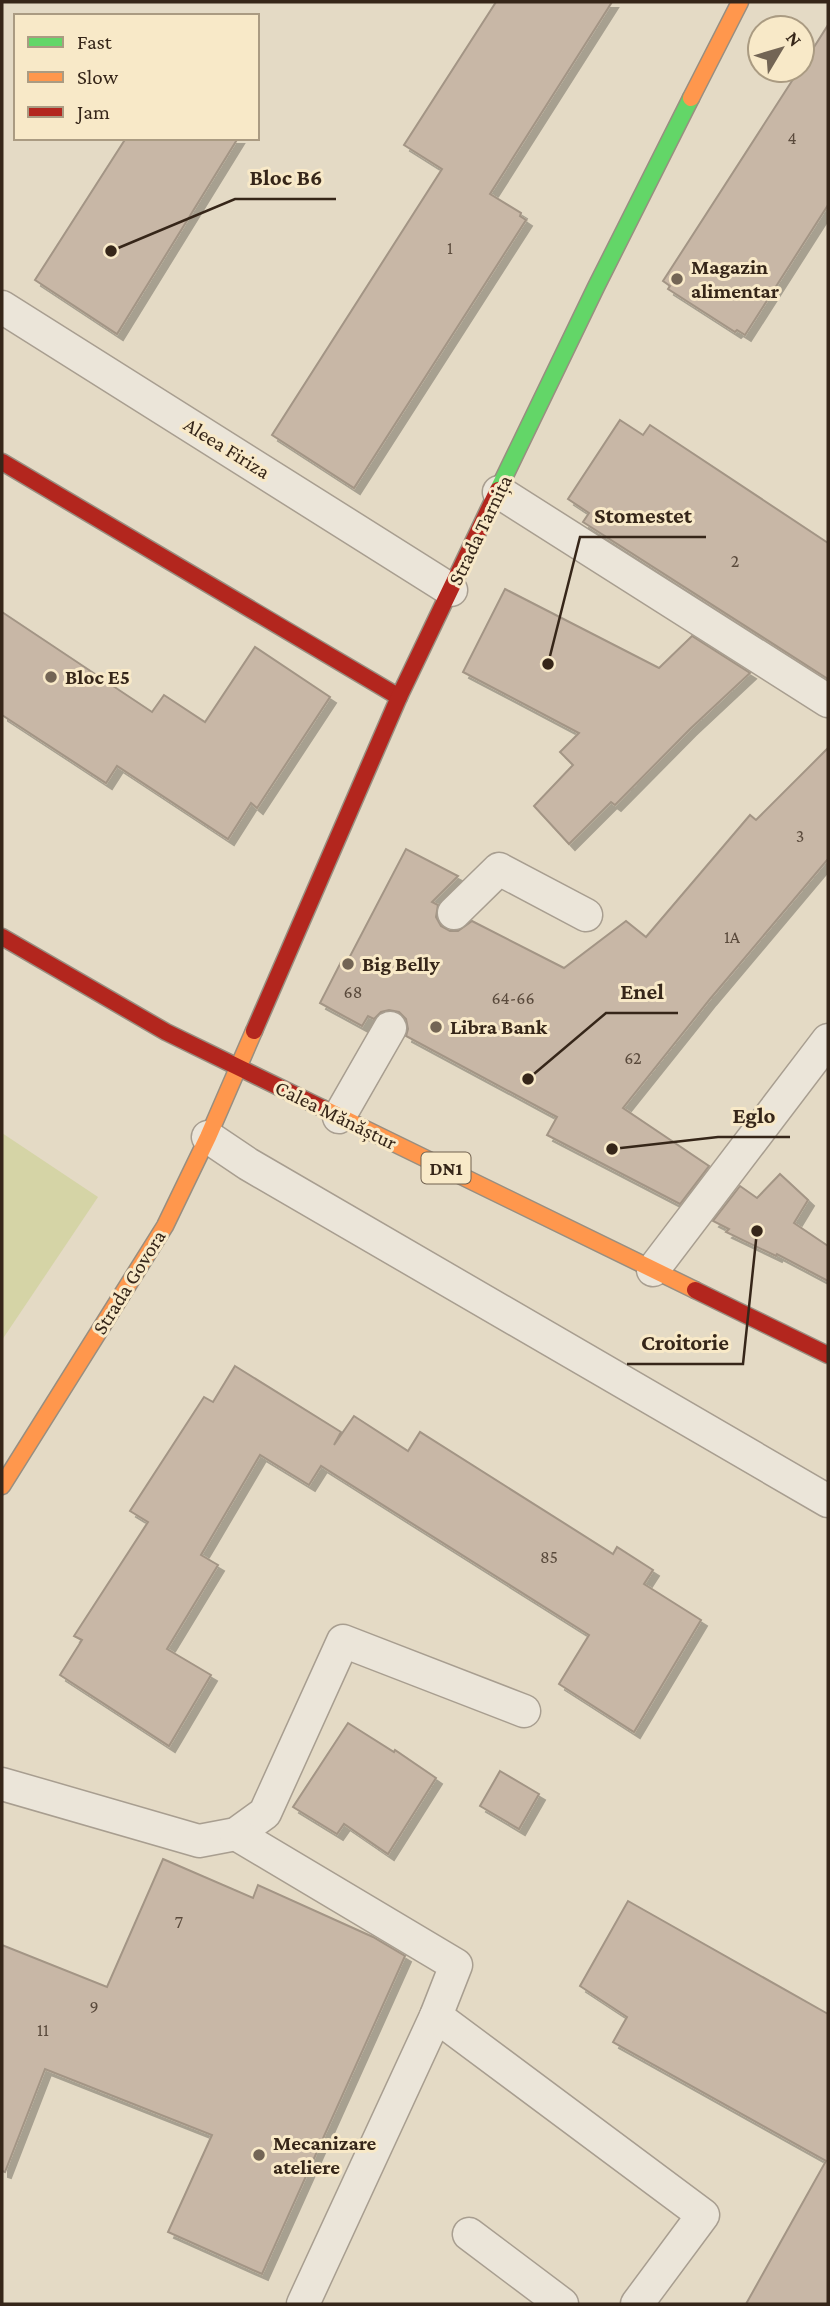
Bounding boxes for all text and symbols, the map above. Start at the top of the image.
legend [14,14,259,140]
north arrow [746,14,816,84]
text: N [782,27,806,50]
text: Fast [77,30,113,54]
text: Slow [77,65,119,89]
text: Jam [75,100,110,124]
house number: 4 [787,128,797,148]
callout: Bloc B6 [235,155,336,199]
text: Bloc B6 [250,164,323,190]
house number: 1 [447,238,453,258]
place label: Magazin alimentar [691,255,780,303]
marker: Magazin alimentar [669,271,685,287]
street label: Aleea Firiza [180,412,275,484]
street label: Strada Tarnița [443,471,518,589]
callout: Stomestet [580,493,706,537]
text: Stomestet [594,502,693,528]
house number: 2 [731,551,739,571]
place label: Bloc E5 [65,665,130,689]
marker: Bloc E5 [43,669,59,685]
house number: 3 [796,826,804,846]
house number: 1A [724,927,741,947]
place label: Big Belly [362,952,440,976]
marker: Big Belly [340,956,356,972]
callout: Enel [606,969,678,1013]
text: Enel [620,978,664,1004]
house number: 68 [344,982,362,1002]
house number: 64-66 [491,988,535,1008]
place label: Libra Bank [450,1015,548,1039]
marker: Libra Bank [428,1019,444,1035]
house number: 62 [624,1048,642,1068]
street label: Calea Mănăștur [271,1075,401,1156]
callout: Eglo [718,1093,790,1137]
text: Eglo [732,1102,776,1128]
road number: DN1 [422,1152,471,1184]
street label: Strada Govora [87,1225,171,1339]
callout: Croitorie [627,1320,743,1364]
text: Croitorie [641,1329,729,1355]
house number: 85 [540,1547,558,1567]
house number: 7 [175,1912,183,1932]
house number: 9 [89,1997,99,2017]
house number: 11 [37,2020,49,2040]
place label: Mecanizare ateliere [273,2131,377,2179]
marker: Mecanizare ateliere [251,2147,267,2163]

